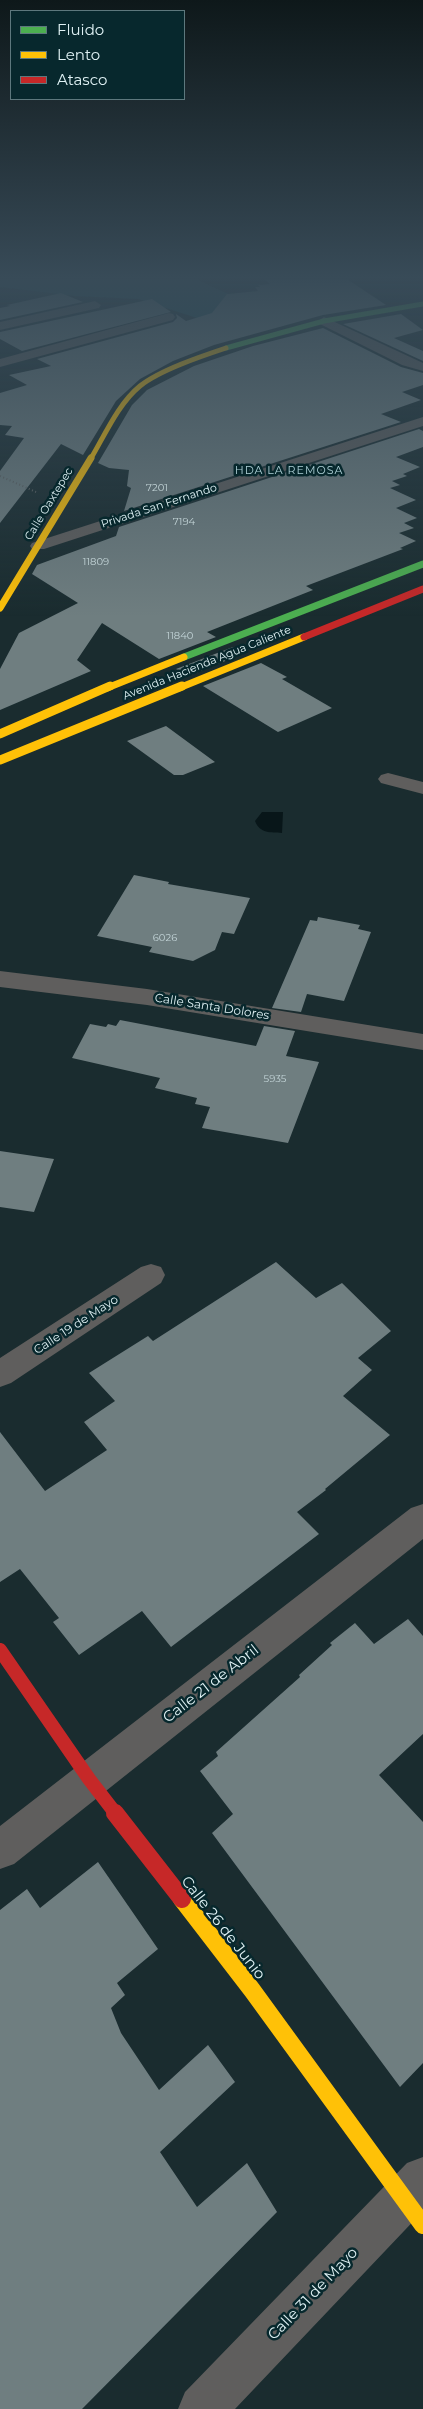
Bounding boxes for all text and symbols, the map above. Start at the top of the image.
legend [10,10,185,100]
text: Fluido [57,20,104,39]
text: Lento [57,45,100,64]
text: Atasco [57,70,107,89]
district label: HDA LA REMOSA [233,464,345,478]
street label: Calle Oaxtepec [22,465,76,543]
street label: Privada San Fernando [99,481,219,531]
house number: 7201 [146,482,168,494]
house number: 7194 [173,516,195,528]
house number: 11809 [83,556,109,568]
street label: Avenida Hacienda Agua Caliente [121,623,293,703]
house number: 11840 [167,630,193,642]
house number: 6026 [153,932,177,944]
street label: Calle Santa Dolores [154,991,270,1023]
house number: 5935 [264,1073,286,1085]
street label: Calle 19 de Mayo [31,1292,121,1358]
street label: Calle 21 de Abril [160,1641,262,1727]
street label: Calle 26 de Junio [177,1873,269,1983]
street label: Calle 31 de Mayo [264,2244,362,2344]

